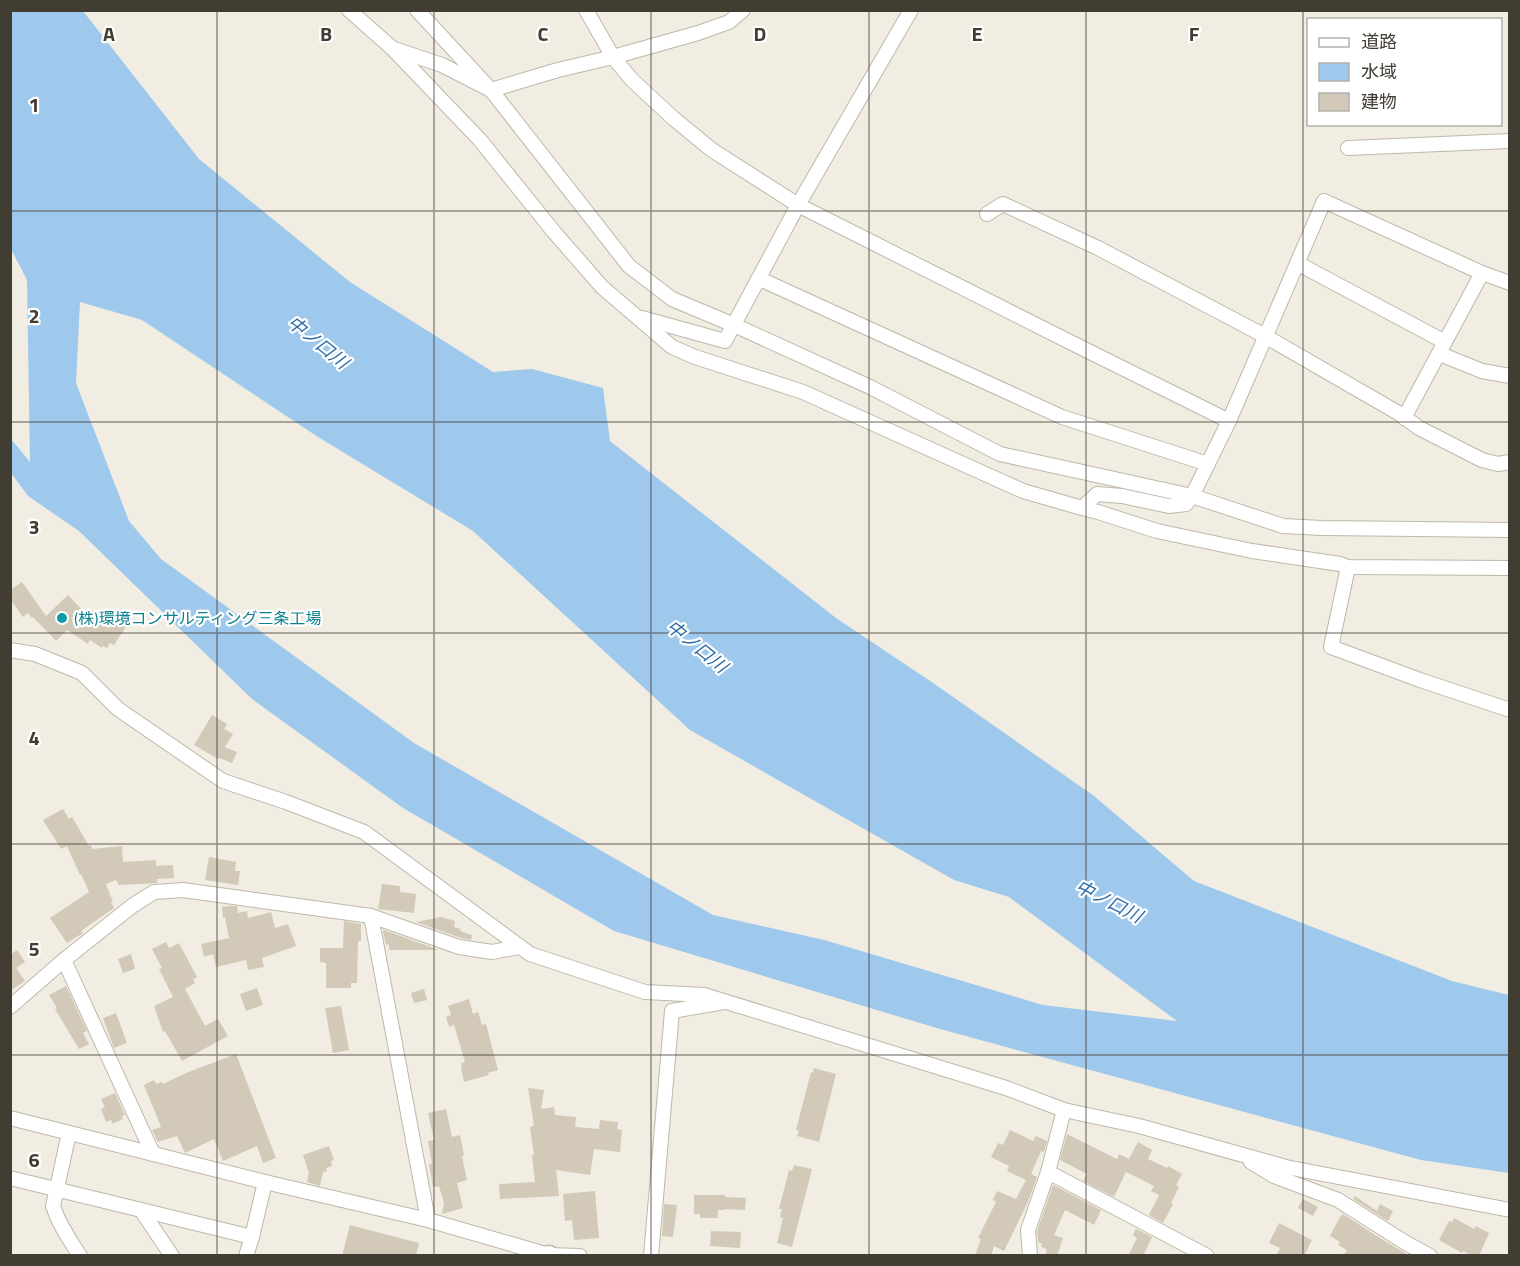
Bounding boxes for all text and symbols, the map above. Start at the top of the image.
text: A [103,18,115,49]
text: B [320,18,332,49]
text: C [538,18,549,49]
text: D [754,18,766,49]
text: E [971,18,983,49]
text: F [1189,18,1200,49]
legend [1307,18,1502,126]
text: 道路 [1361,28,1397,55]
text: 水域 [1361,58,1397,85]
text: 建物 [1361,88,1397,115]
text: 1 [28,89,40,120]
text: 2 [28,300,40,331]
water label: 中ノ口川 [282,309,356,376]
text: 3 [28,511,40,542]
place label: (株)環境コンサルティング三条工場 [74,606,322,630]
marker: (株)環境コンサルティング三条工場 [55,611,69,625]
water label: 中ノ口川 [661,613,735,680]
text: 4 [28,722,40,753]
water label: 中ノ口川 [1071,873,1149,930]
text: 5 [28,933,40,964]
text: 6 [28,1144,40,1175]

